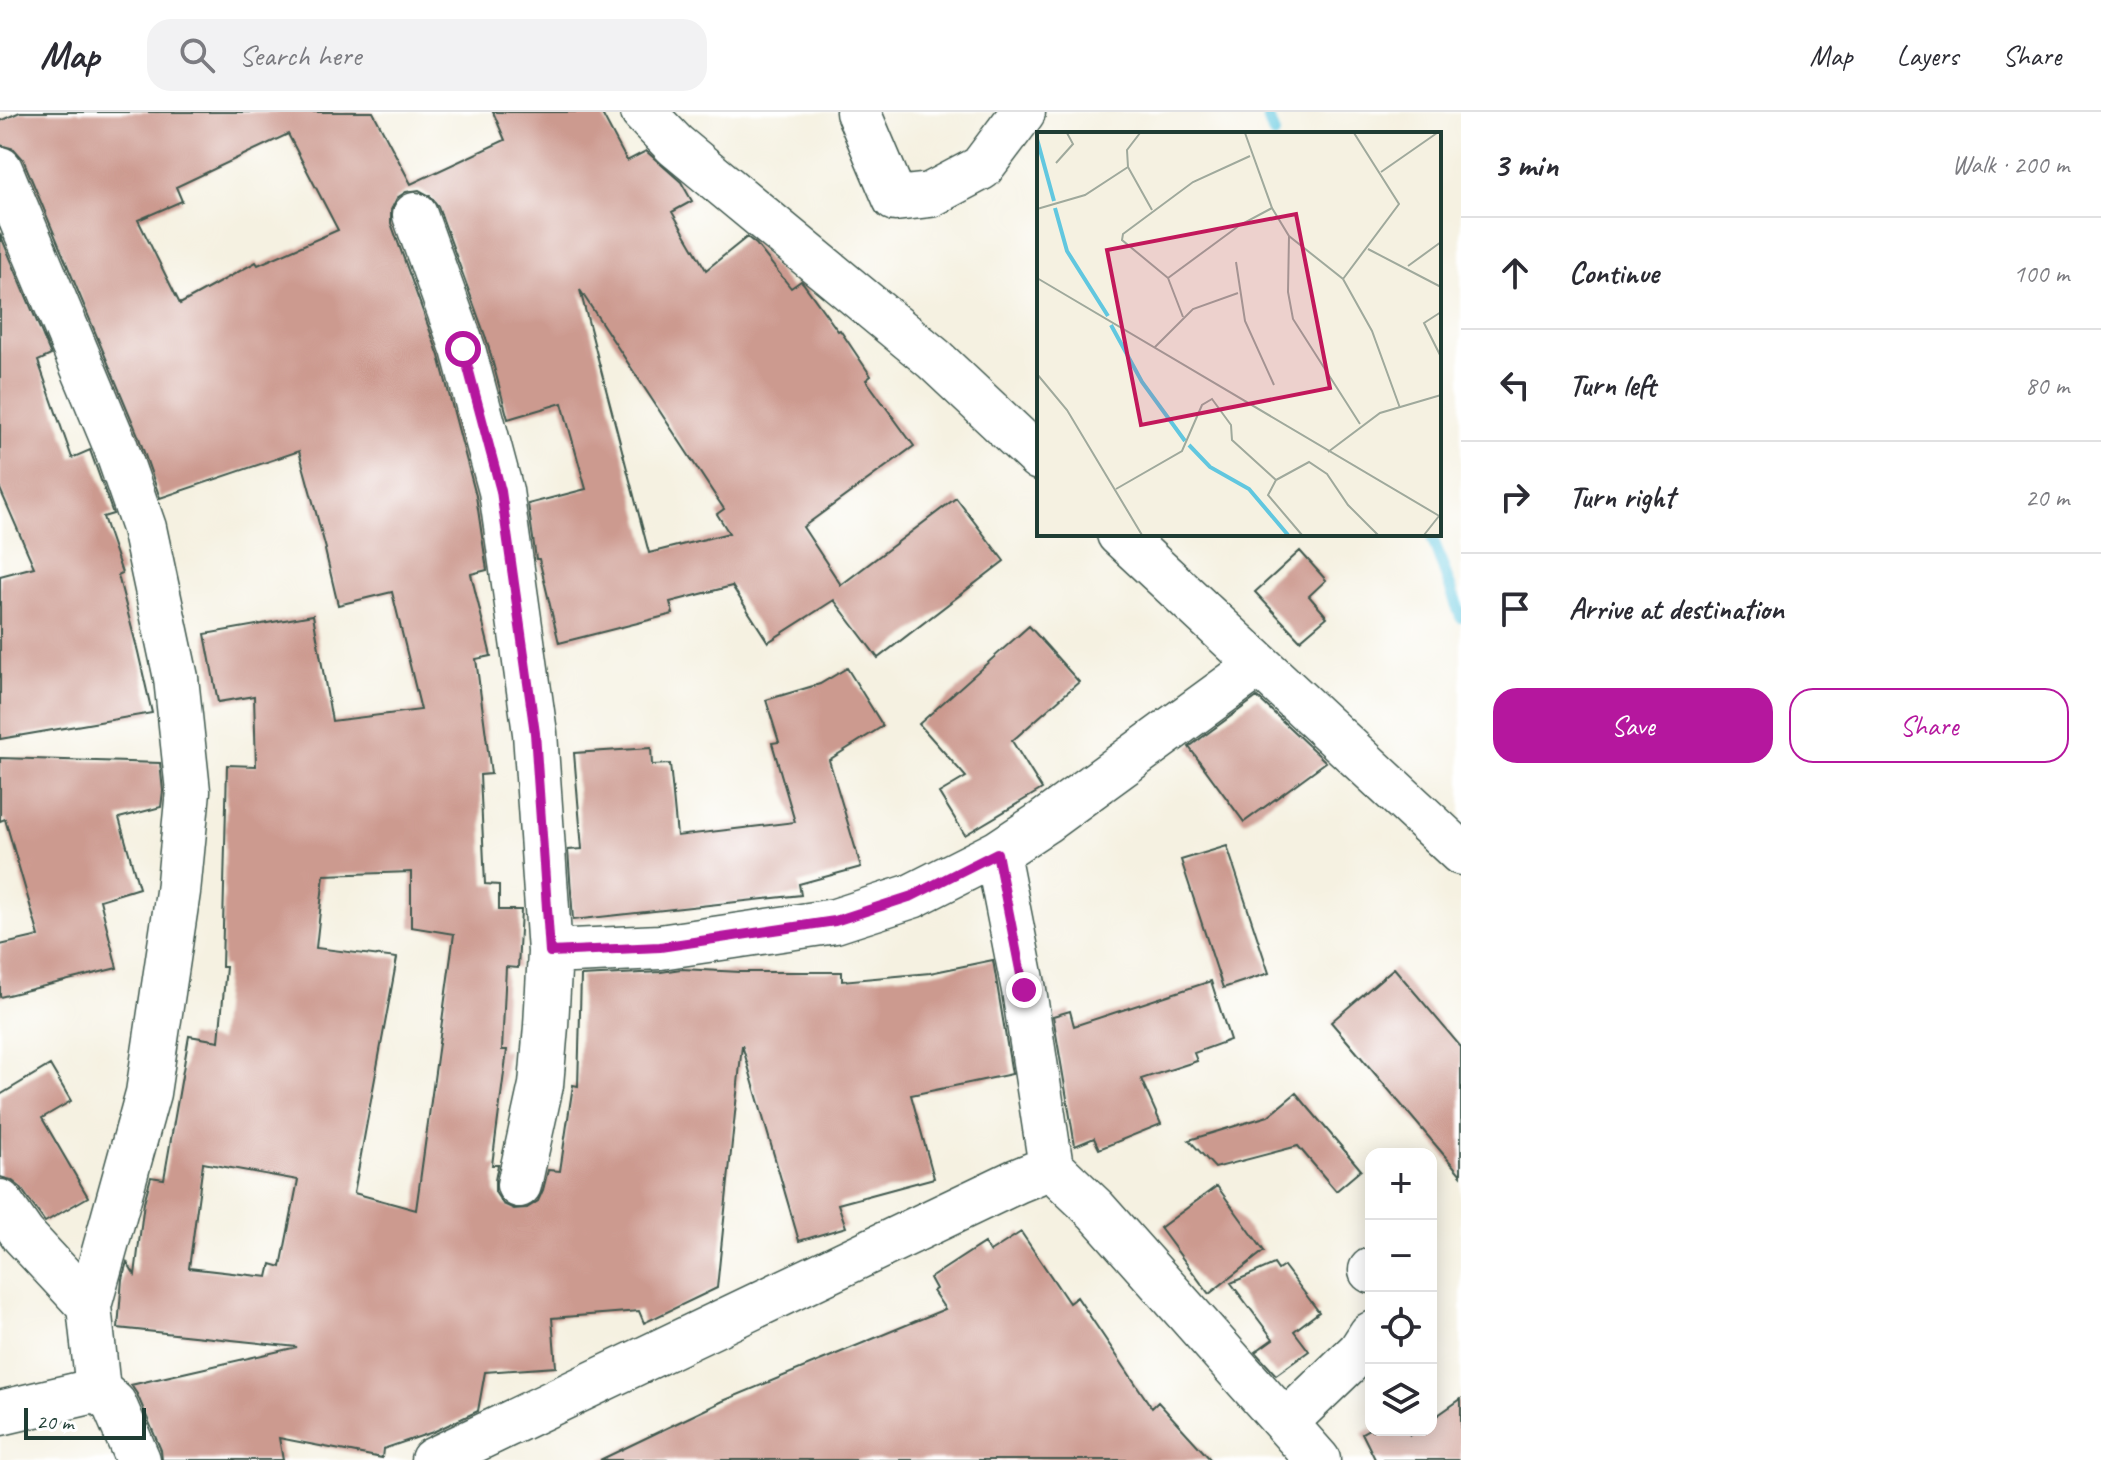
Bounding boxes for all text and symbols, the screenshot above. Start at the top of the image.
search box [147,19,707,91]
text: Map [40,32,99,79]
icon: search [175,33,219,77]
text: Search here [239,36,361,74]
text: Map [1810,38,1853,73]
text: Layers [1897,38,1958,73]
text: Share [2002,38,2061,73]
inset map [1037,132,1441,536]
text: 3 min [1493,143,1558,186]
text: Walk · 200 m [1952,148,2069,181]
icon: ahead [1493,251,1537,295]
text: Continue [1569,254,1659,292]
text: 100 m [2013,257,2069,290]
route start [445,331,481,367]
icon: left [1493,363,1537,407]
text: Turn left [1569,366,1656,404]
text: 80 m [2025,369,2069,402]
icon: right [1493,475,1537,519]
text: Turn right [1569,478,1674,516]
text: 20 m [2025,481,2069,514]
icon: arrive [1493,587,1537,631]
text: Arrive at destination [1569,590,1784,628]
button: Save [1493,688,1773,763]
button: Share [1789,688,2069,763]
route end [1006,972,1042,1008]
map controls [1365,1148,1437,1436]
button: + [1365,1148,1437,1220]
button: − [1365,1220,1437,1292]
button: locate [1365,1292,1437,1364]
button: layers [1365,1364,1437,1436]
scale bar [24,1404,146,1440]
text: 20 m [36,1408,73,1436]

